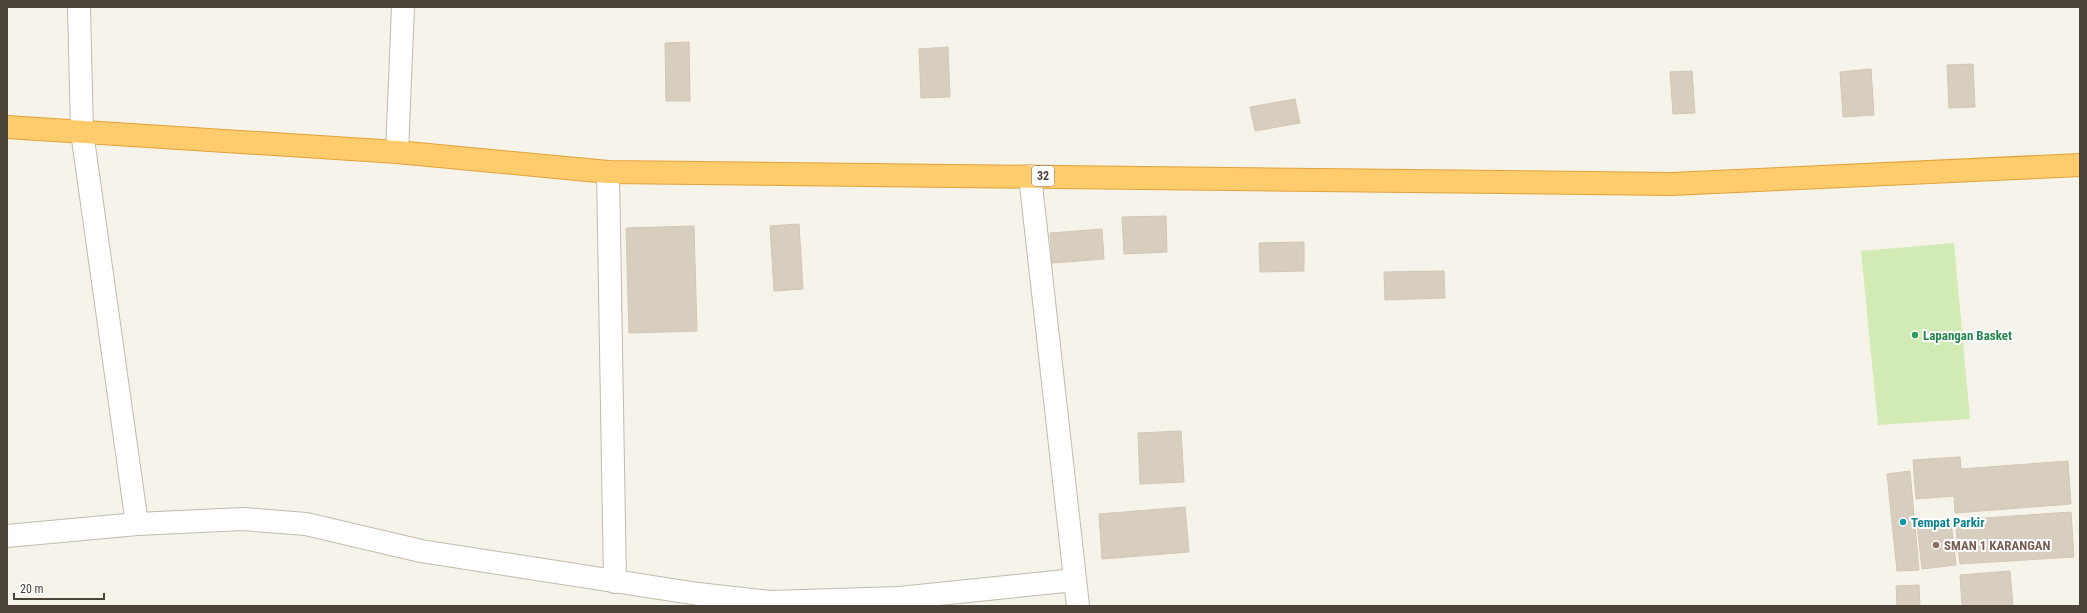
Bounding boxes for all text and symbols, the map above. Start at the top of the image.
road number: 32 [1032,166,1054,186]
place label: Lapangan Basket [1923,328,2012,343]
marker: Lapangan Basket [1910,330,1920,340]
place label: Tempat Parkir [1911,515,1985,530]
marker: Tempat Parkir [1898,517,1908,527]
place label: SMAN 1 KARANGAN [1944,538,2051,553]
marker: SMAN 1 KARANGAN [1931,540,1941,550]
scale bar [14,575,104,601]
text: 20 m [20,582,44,596]

